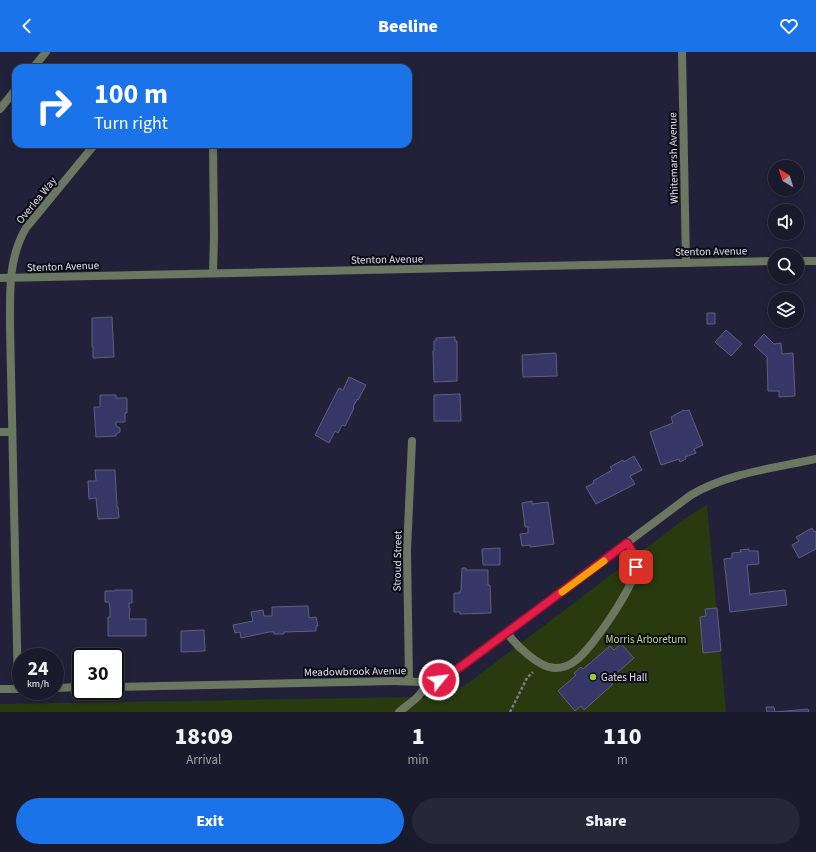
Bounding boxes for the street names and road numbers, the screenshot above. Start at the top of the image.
street label: Whitemarsh Avenue [665,112,682,204]
street label: Overlea Way [13,174,60,227]
street label: Stenton Avenue [675,243,748,260]
street label: Stenton Avenue [351,251,424,268]
street label: Stenton Avenue [27,258,100,275]
street label: Stroud Street [389,530,406,592]
street label: Meadowbrook Avenue [304,663,407,680]

